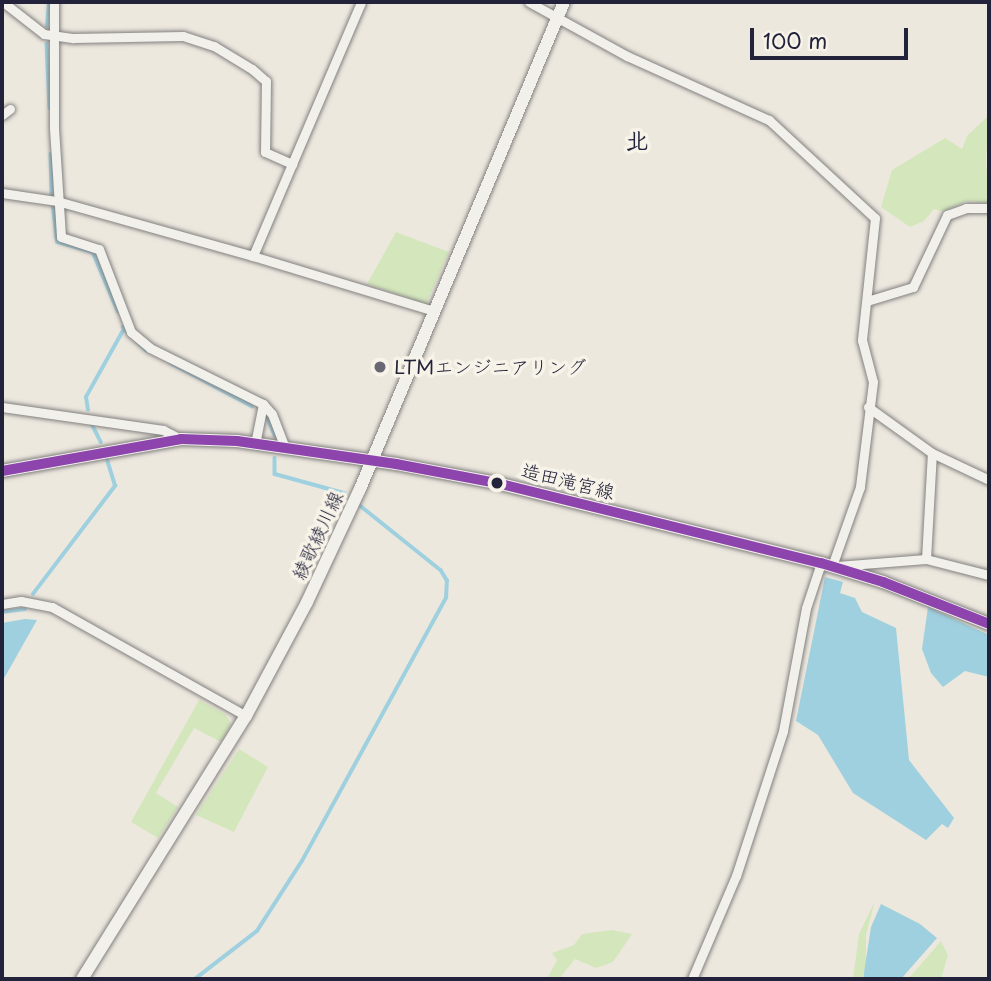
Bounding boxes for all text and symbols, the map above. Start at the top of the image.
scale bar [753,14,911,58]
text: 100 m [763,24,827,56]
district label: 北 [626,126,648,154]
place label: LTMエンジニアリング [394,356,586,378]
marker: LTMエンジニアリング [372,359,388,375]
street label: 造田滝宮線 [519,458,617,504]
unlabelled marker [490,476,504,490]
street label: 綾歌綾川線 [287,487,347,583]

